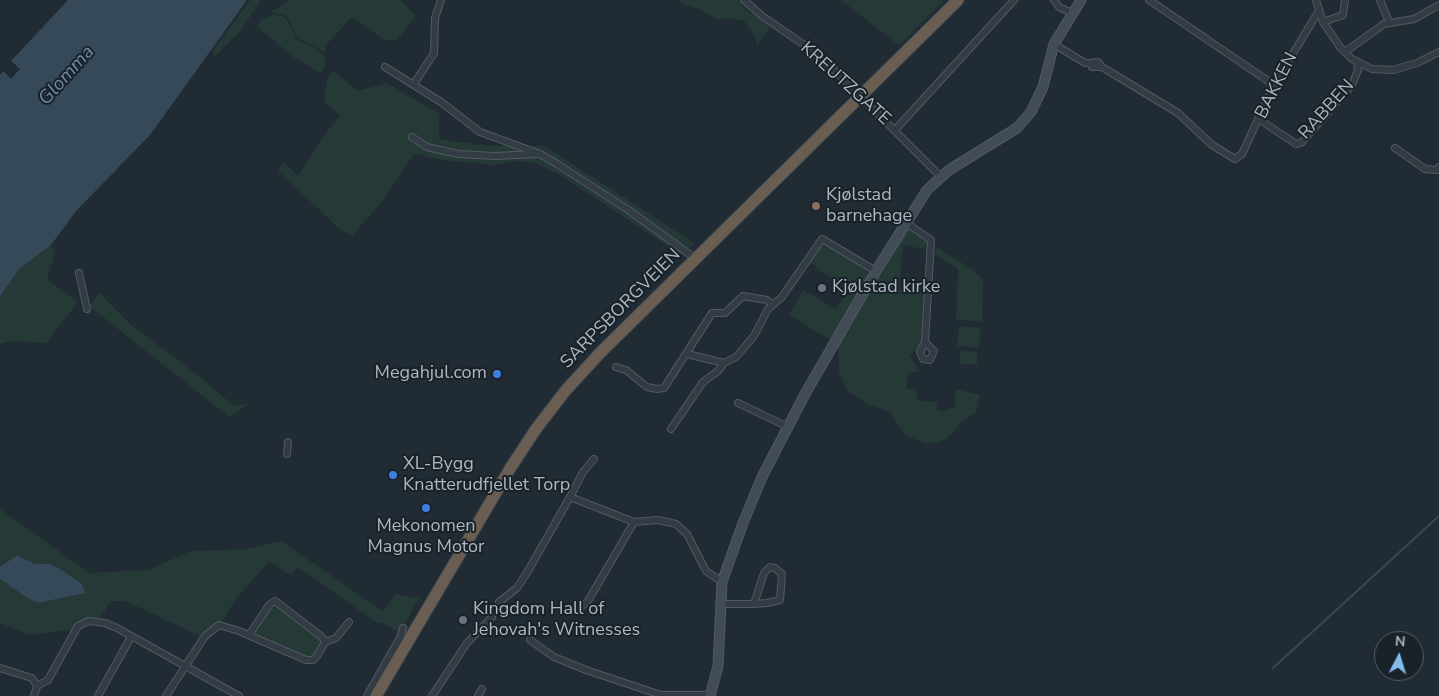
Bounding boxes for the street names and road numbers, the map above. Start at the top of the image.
street label: KREUTZGATE [795,38,895,130]
street label: BAKKEN [1251,49,1303,123]
street label: RABBEN [1295,76,1359,144]
street label: SARPSBORGVEIEN [557,245,685,373]

